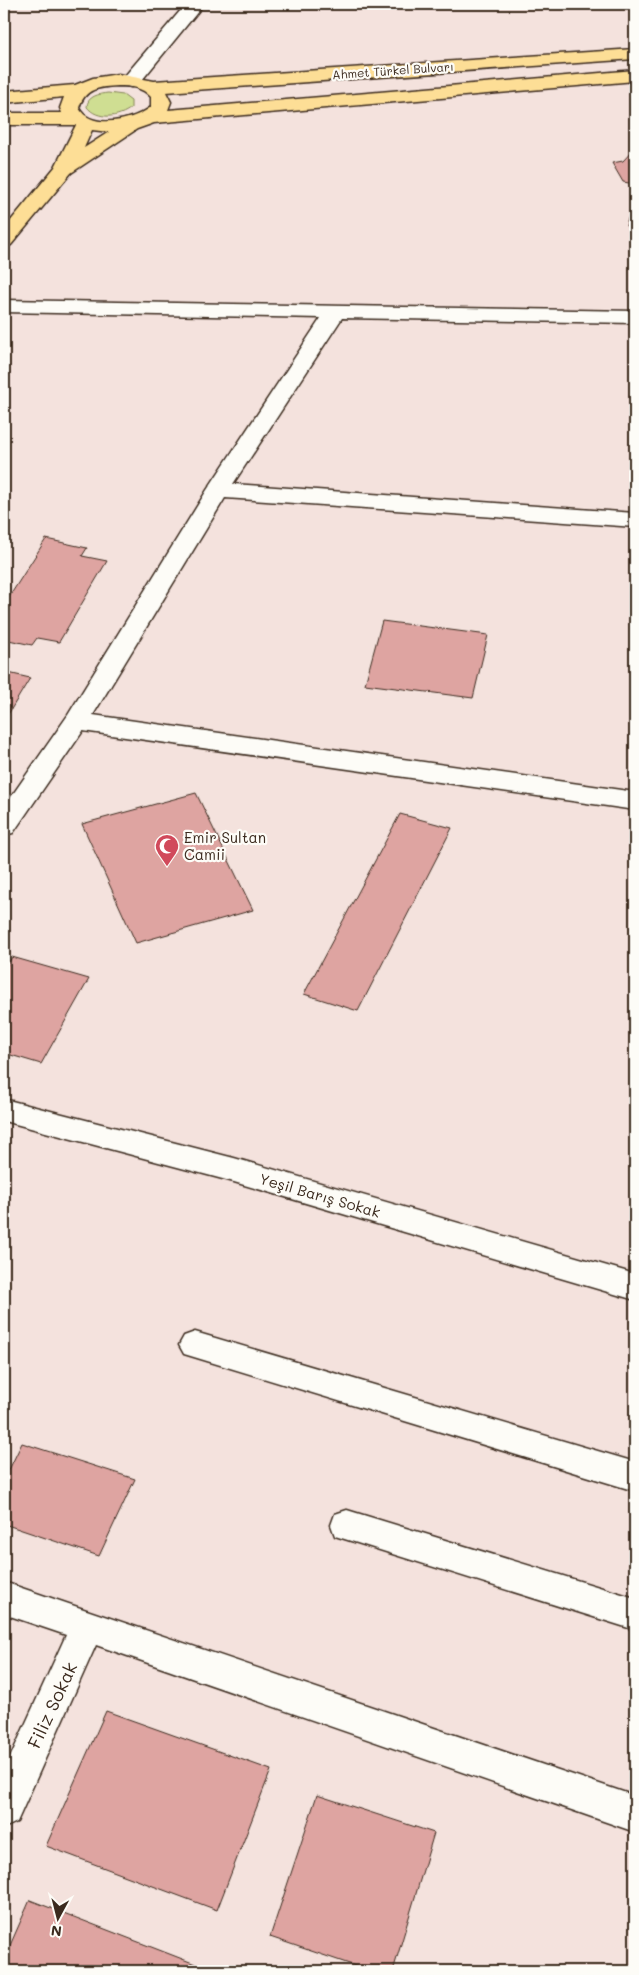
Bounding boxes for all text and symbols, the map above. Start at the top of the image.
street label: Ahmet Türkel Bulvarı [332,58,454,82]
place label: Emir Sultan Camii [184,827,266,864]
mosque icon: Emir Sultan Camii [154,833,180,867]
street label: Yeşil Barış Sokak [257,1168,383,1222]
street label: Filiz Sokak [22,1658,82,1752]
north arrow [32,1892,82,1942]
text: N [50,1921,63,1941]

